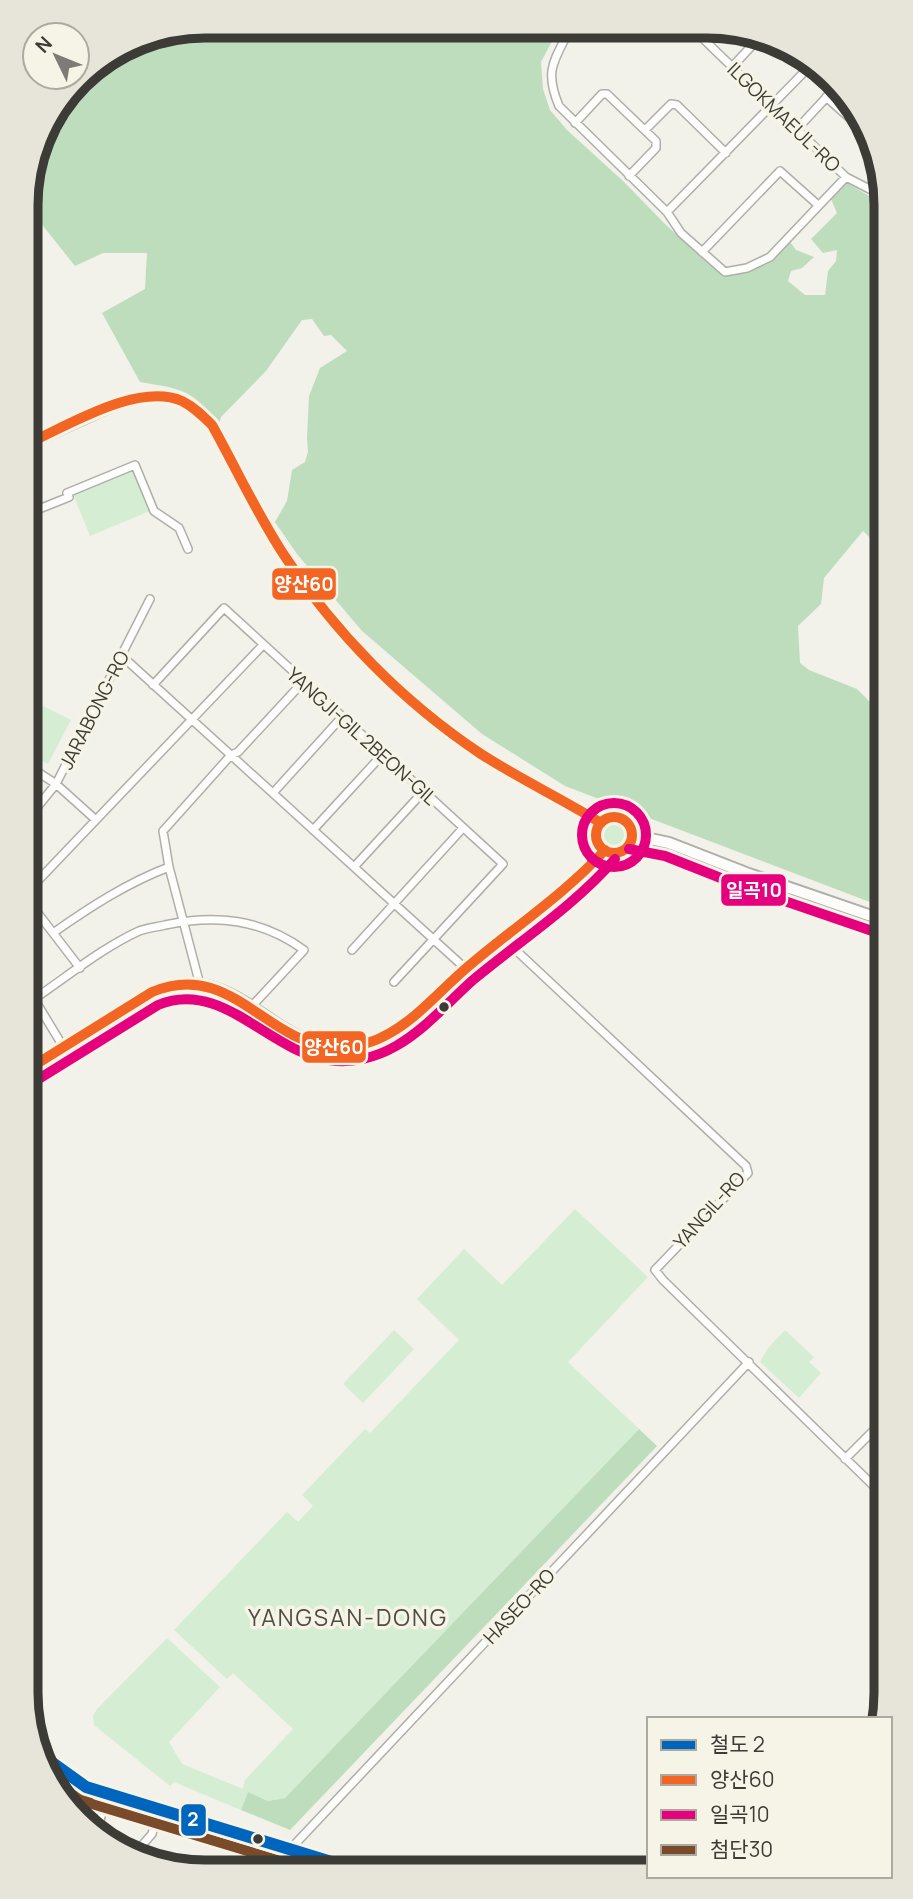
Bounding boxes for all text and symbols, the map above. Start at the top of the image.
north arrow [21,21,91,91]
text: N [29,31,58,58]
street label: ILGOKMAEUL-RO [722,56,846,178]
line badge: 양산60 [271,567,337,601]
text: 양산60 [274,571,334,597]
street label: JARABONG-RO [53,646,135,774]
street label: YANGJI-GIL 2BEON-GIL [281,661,443,811]
line badge: 일곡10 [720,873,787,907]
text: 일곡10 [726,877,782,903]
unlabelled marker [437,1000,451,1014]
line badge: 양산60 [301,1030,367,1064]
text: 양산60 [304,1034,364,1060]
street label: YANGIL-RO [667,1166,751,1254]
street label: HASEO-RO [477,1563,561,1649]
district label: YANGSAN-DONG [248,1601,448,1633]
legend [647,1717,892,1878]
text: 철도 2 [710,1730,765,1758]
text: 양산60 [710,1765,774,1793]
text: 일곡10 [710,1800,770,1828]
line badge: 2 [180,1803,207,1837]
text: 2 [187,1806,199,1832]
unlabelled marker [251,1832,265,1846]
text: 첨단30 [710,1835,773,1863]

